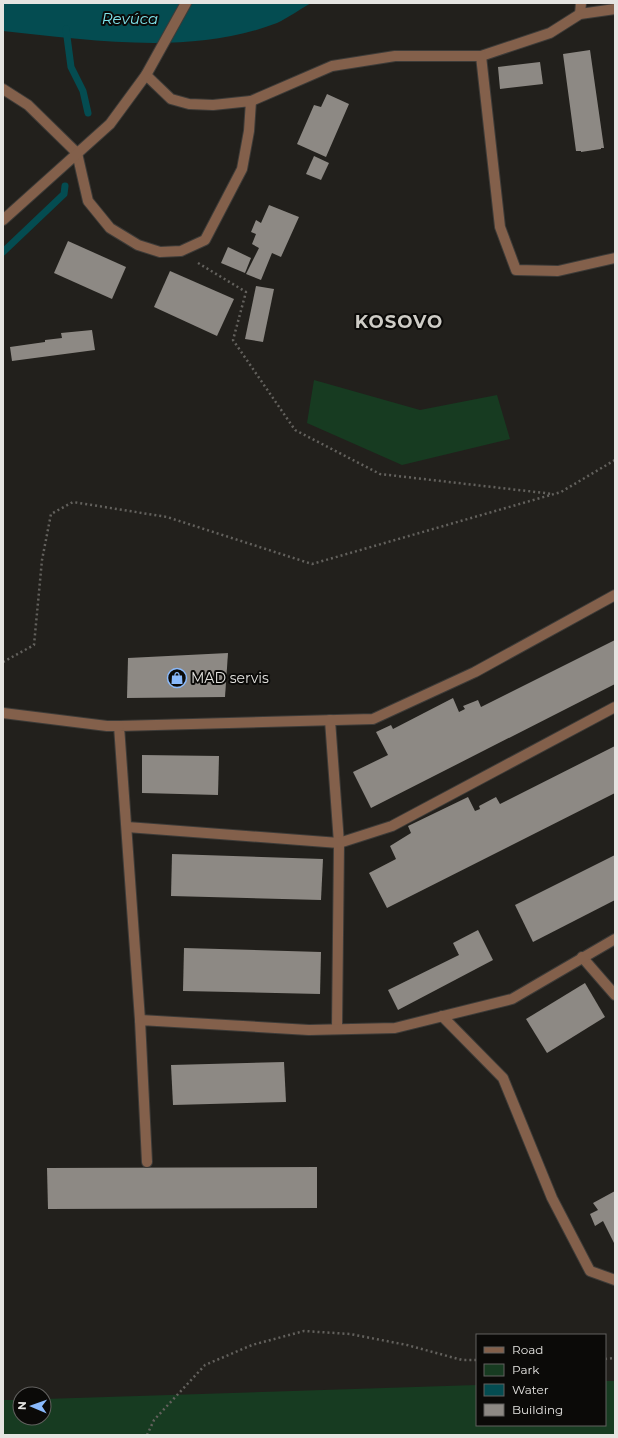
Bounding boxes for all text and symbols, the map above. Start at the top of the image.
water label: Revúca [102,9,158,28]
district label: KOSOVO [355,311,443,333]
shop icon: MAD servis [166,667,188,689]
place label: MAD servis [191,669,269,687]
legend [476,1334,606,1426]
text: Road [512,1342,543,1357]
text: Park [512,1362,540,1377]
text: Water [512,1382,549,1397]
north arrow [12,1386,52,1426]
text: N [15,1401,29,1410]
text: Building [512,1402,563,1417]

